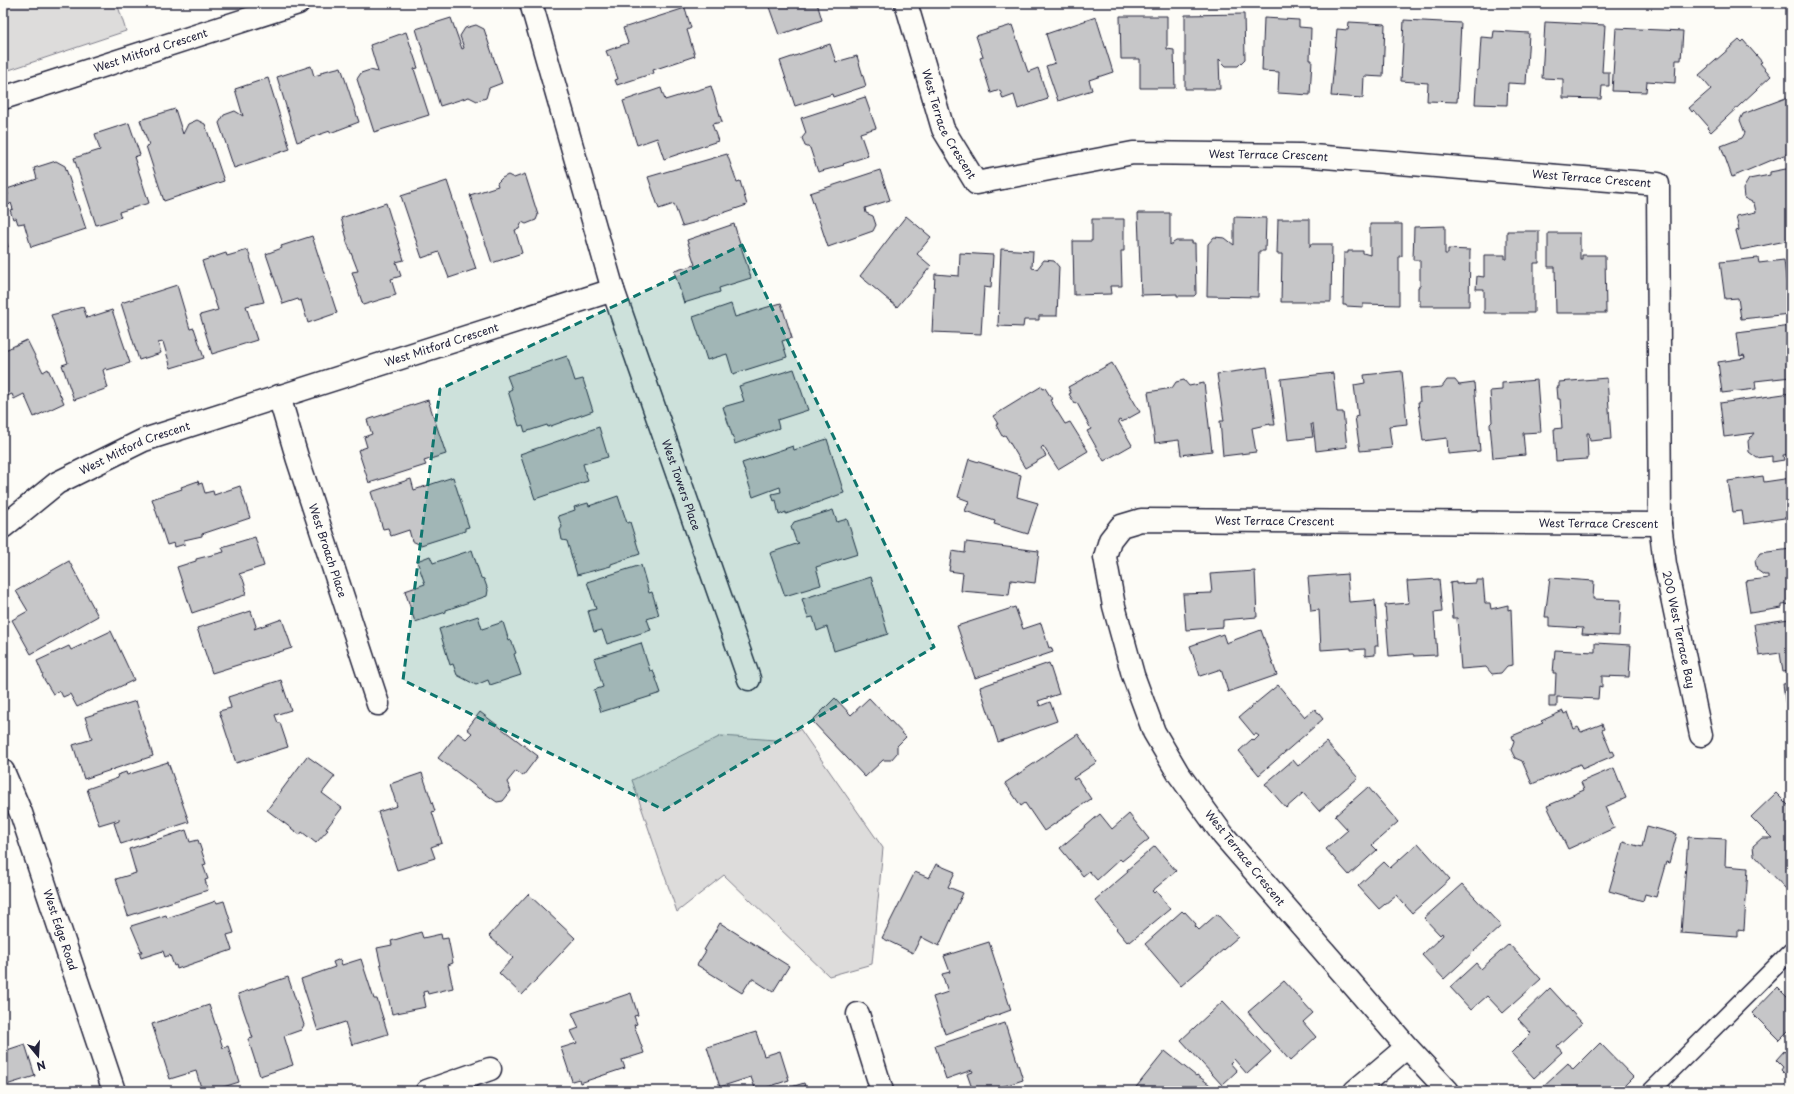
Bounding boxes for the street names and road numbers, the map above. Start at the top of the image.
street label: West Mitford Crescent [91,24,210,76]
street label: West Terrace Crescent [918,67,981,183]
street label: West Terrace Crescent [1209,145,1329,165]
street label: West Terrace Crescent [1531,165,1652,191]
street label: West Mitford Crescent [382,318,501,371]
street label: West Mitford Crescent [76,417,192,479]
street label: West Towers Place [658,437,705,533]
street label: West Broach Place [305,501,352,600]
street label: West Terrace Crescent [1215,512,1335,529]
street label: West Terrace Crescent [1539,514,1659,532]
street label: 200 West Terrace Bay [1659,569,1700,690]
street label: West Terrace Crescent [1201,806,1290,910]
street label: West Edge Road [39,887,82,973]

